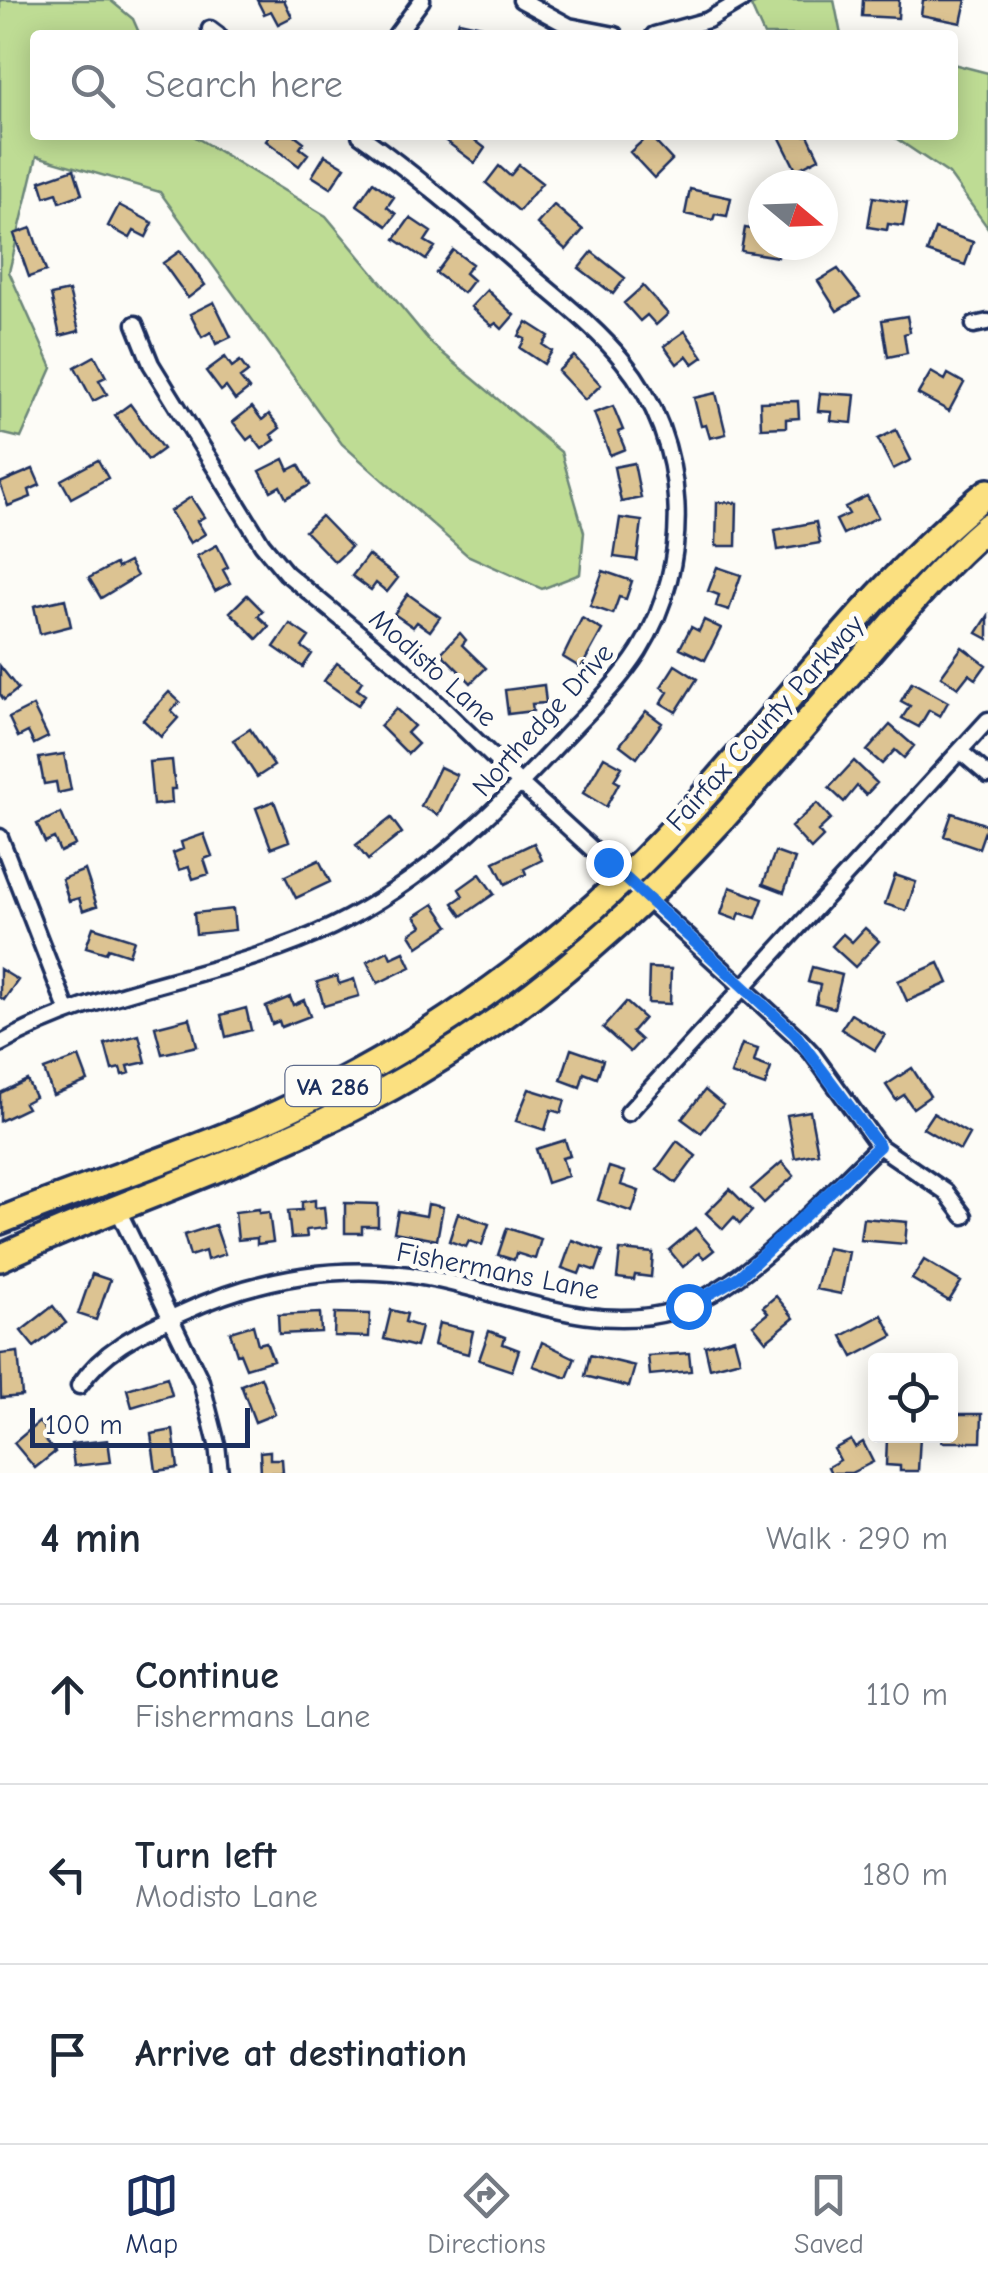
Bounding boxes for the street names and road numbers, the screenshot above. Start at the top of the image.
street label: Modisto Lane [363,603,503,733]
street label: Fairfax County Parkway [660,608,871,838]
street label: Northedge Drive [466,637,620,803]
road number: VA 286 [286,1066,380,1106]
street label: Fishermans Lane [394,1236,602,1306]

